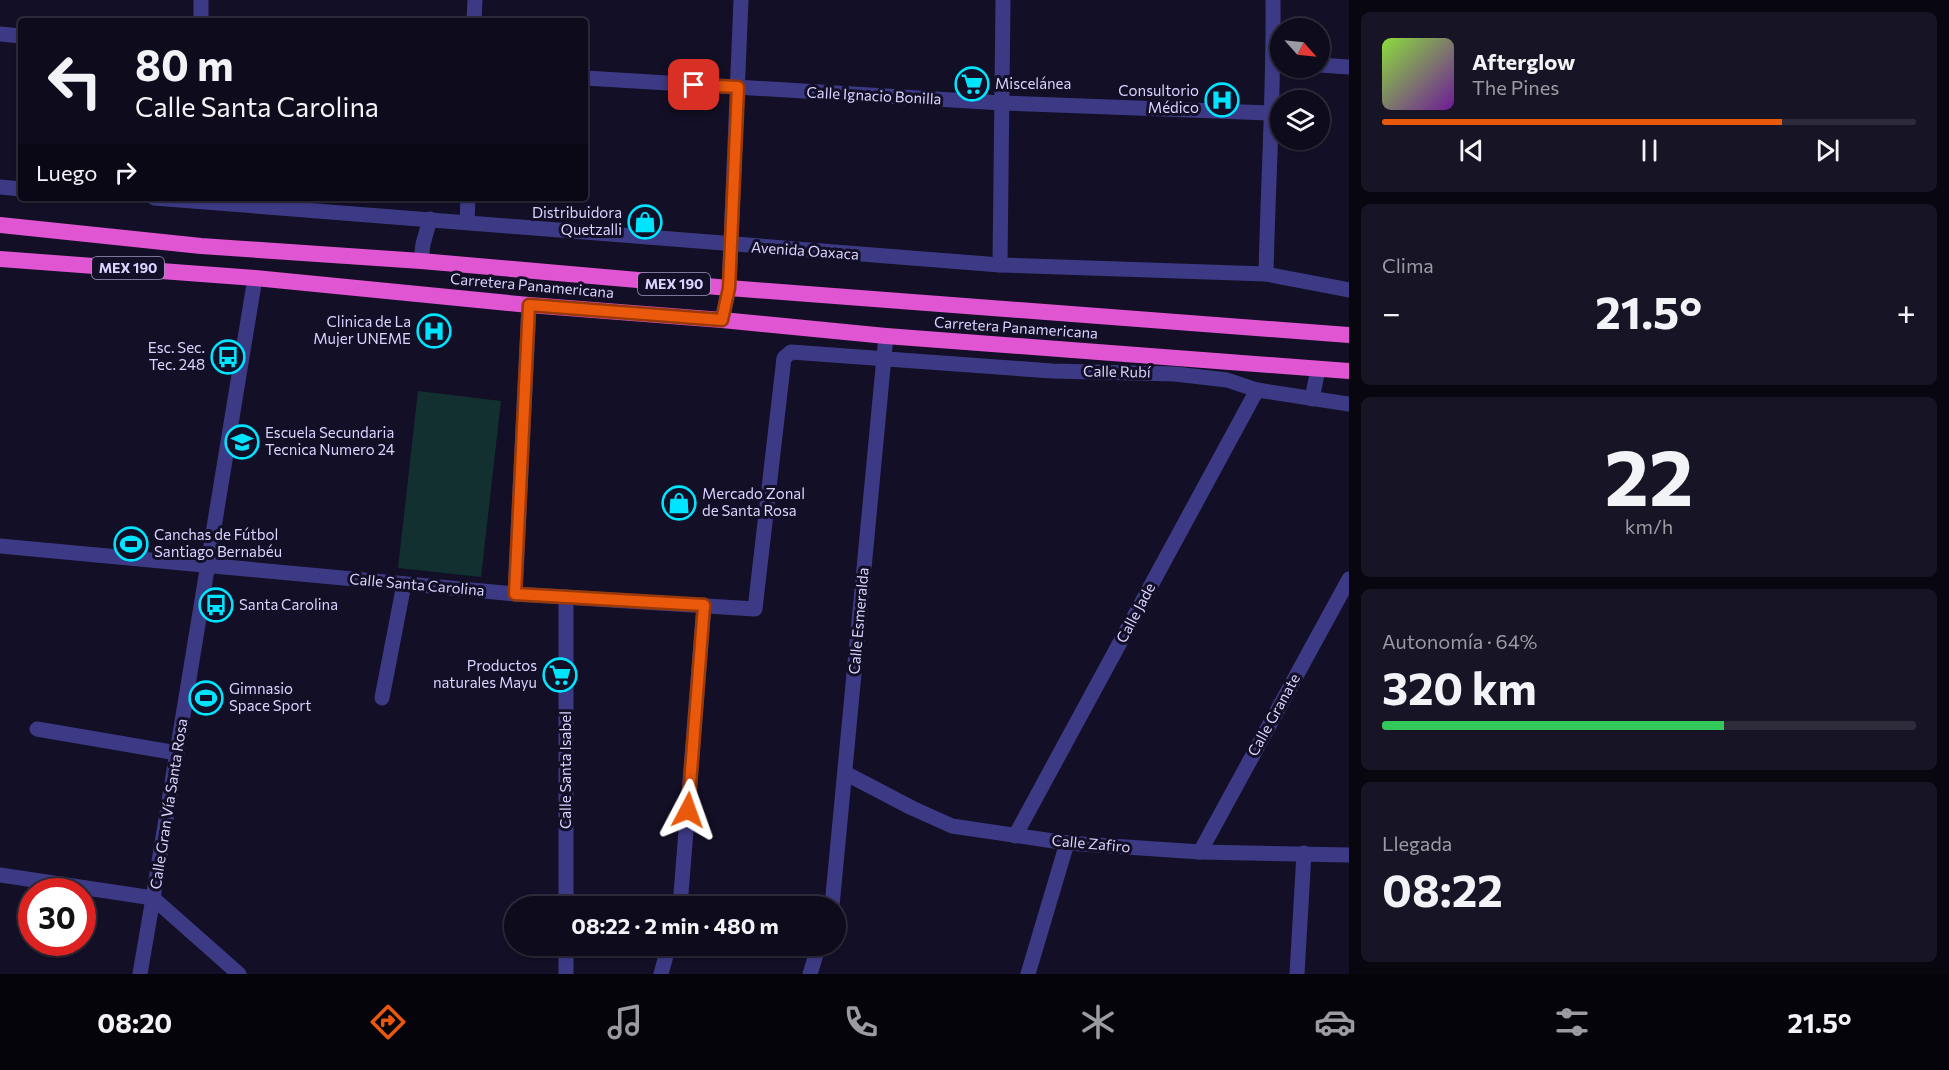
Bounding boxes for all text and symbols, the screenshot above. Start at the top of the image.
north arrow [1270,18,1330,78]
map controls [1270,18,1330,150]
text: 80 m [135,38,234,90]
icon: left [36,42,114,120]
text: Afterglow [1472,48,1575,75]
pin [668,59,719,110]
supermarket icon: Miscelánea [954,66,990,102]
icon: arrive [677,68,710,101]
place label: Miscelánea [995,74,1071,92]
text: The Pines [1472,75,1559,99]
place label: Consultorio Médico [1118,81,1199,116]
street label: Calle Ignacio Bonilla [806,82,942,108]
hospital icon: Consultorio Médico [1204,82,1240,118]
text: Calle Santa Carolina [135,90,379,123]
button: layers [1270,90,1330,150]
icon: previous [1455,134,1488,167]
icon: pause [1633,134,1666,167]
icon: next [1811,134,1844,167]
icon: right [109,156,142,189]
text: Luego [36,159,97,186]
place label: Distribuidora Quetzalli [532,203,622,238]
shop icon: Distribuidora Quetzalli [627,204,663,240]
street label: Avenida Oaxaca [751,237,860,263]
text: Clima [1382,253,1434,277]
road number: MEX 190 [92,257,164,279]
street label: Carretera Panamericana [449,269,615,301]
road number: MEX 190 [638,273,710,295]
text: 21.5° [1595,283,1702,338]
text: − [1382,291,1401,332]
text: + [1897,291,1916,332]
place label: Clinica de La Mujer UNEME [313,312,411,347]
street label: Carretera Panamericana [933,312,1099,342]
hospital icon: Clinica de La Mujer UNEME [416,313,452,349]
place label: Esc. Sec. Tec. 248 [148,338,205,373]
bus stop icon: Esc. Sec. Tec. 248 [210,339,246,375]
street label: Calle Rubí [1083,361,1152,381]
place label: Escuela Secundaria Tecnica Numero 24 [265,423,395,458]
school or university icon: Escuela Secundaria Tecnica Numero 24 [224,424,260,460]
text: 22 [1605,427,1693,522]
place label: Mercado Zonal de Santa Rosa [702,484,805,519]
shop icon: Mercado Zonal de Santa Rosa [661,485,697,521]
text: km/h [1625,514,1673,538]
place label: Canchas de Fútbol Santiago Bernabéu [154,525,282,560]
sports icon: Canchas de Fútbol Santiago Bernabéu [113,526,149,562]
street label: Calle Esmeralda [844,567,872,675]
street label: Calle Santa Carolina [349,569,485,599]
street label: Calle Jade [1112,579,1158,646]
bus stop icon: Santa Carolina [198,587,234,623]
place label: Santa Carolina [239,595,338,613]
text: Autonomía · 64% [1382,629,1537,653]
place label: Productos naturales Mayu [433,656,537,691]
supermarket icon: Productos naturales Mayu [542,657,578,693]
text: 320 km [1382,659,1537,714]
street label: Calle Granate [1243,670,1303,759]
place label: Gimnasio Space Sport [229,679,312,714]
sports icon: Gimnasio Space Sport [188,680,224,716]
street label: Calle Santa Isabel [556,711,574,829]
street label: Calle Gran Vía Santa Rosa [146,717,190,890]
position arrow [656,778,720,842]
street label: Calle Zafiro [1051,831,1131,855]
text: Llegada [1382,831,1452,855]
text: 08:22 [1382,861,1503,916]
speed limit sign: 30 [18,878,96,956]
text: 08:22 · 2 min · 480 m [571,912,779,939]
icon: directions [367,1001,409,1043]
icon: music [604,1001,646,1043]
icon: phone [840,1001,882,1043]
icon: climate [1077,1001,1119,1043]
icon: car [1314,1001,1356,1043]
icon: filters [1551,1001,1593,1043]
text: 08:20 [97,1006,172,1039]
text: 21.5° [1787,1006,1852,1039]

